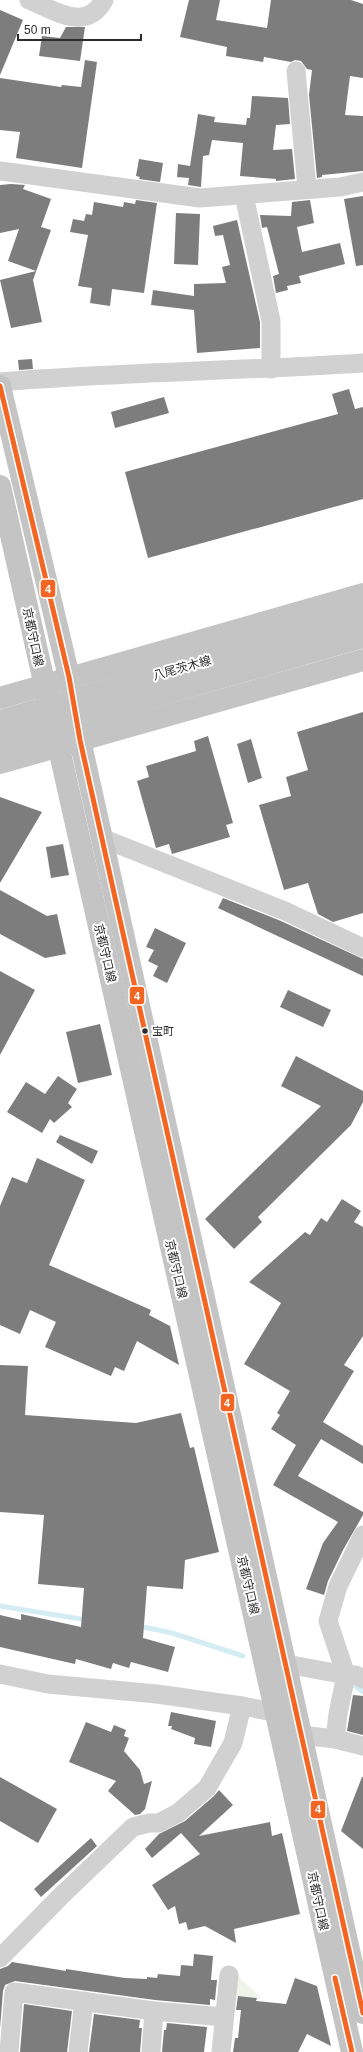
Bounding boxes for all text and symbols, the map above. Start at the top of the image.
scale bar [18,16,141,42]
text: 50 m [24,23,51,37]
line badge: 4 [40,579,56,598]
text: 4 [45,583,52,595]
street label: 京都守口線 [20,606,46,668]
street label: 八尾茨木線 [151,653,213,683]
street label: 京都守口線 [91,922,119,984]
line badge: 4 [129,986,145,1005]
text: 4 [134,990,141,1002]
place label: 宝町 [152,1025,174,1037]
marker: 宝町 [140,1026,150,1036]
street label: 京都守口線 [162,1238,190,1300]
line badge: 4 [220,1393,235,1412]
text: 4 [224,1397,231,1409]
street label: 京都守口線 [234,1554,262,1616]
line badge: 4 [310,1800,326,1819]
text: 4 [315,1803,322,1815]
street label: 京都守口線 [305,1870,331,1932]

